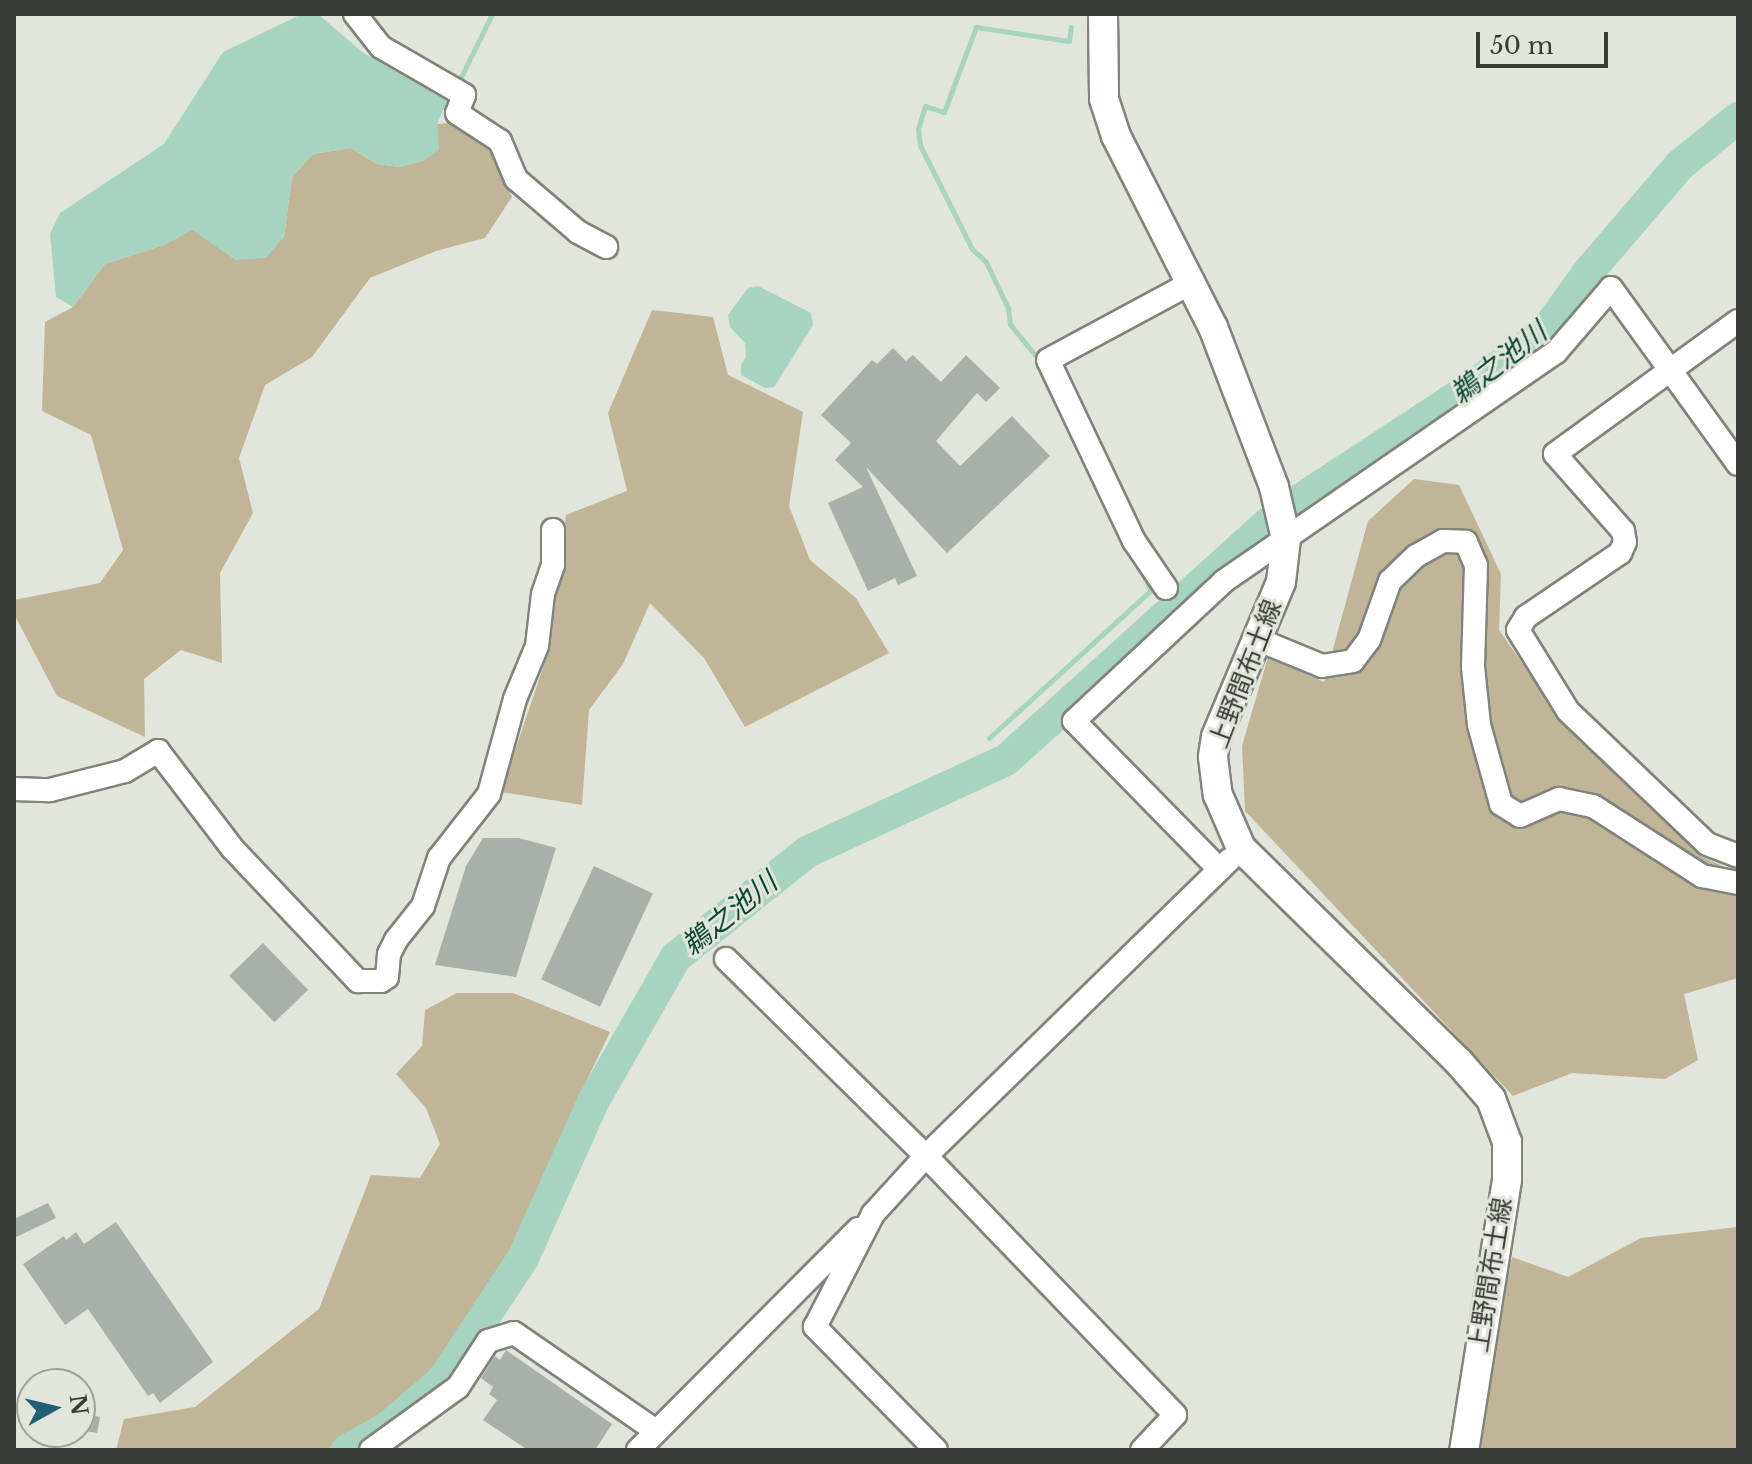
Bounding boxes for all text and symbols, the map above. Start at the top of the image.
scale bar [1480,16,1612,66]
text: 50 m [1490,31,1553,60]
water label: 鵜之池川 [1445,315,1553,411]
street label: 上野間布土線 [1203,596,1289,752]
water label: 鵜之池川 [676,866,784,962]
street label: 上野間布土線 [1463,1196,1519,1354]
north arrow [16,1368,96,1448]
text: N [63,1393,93,1417]

